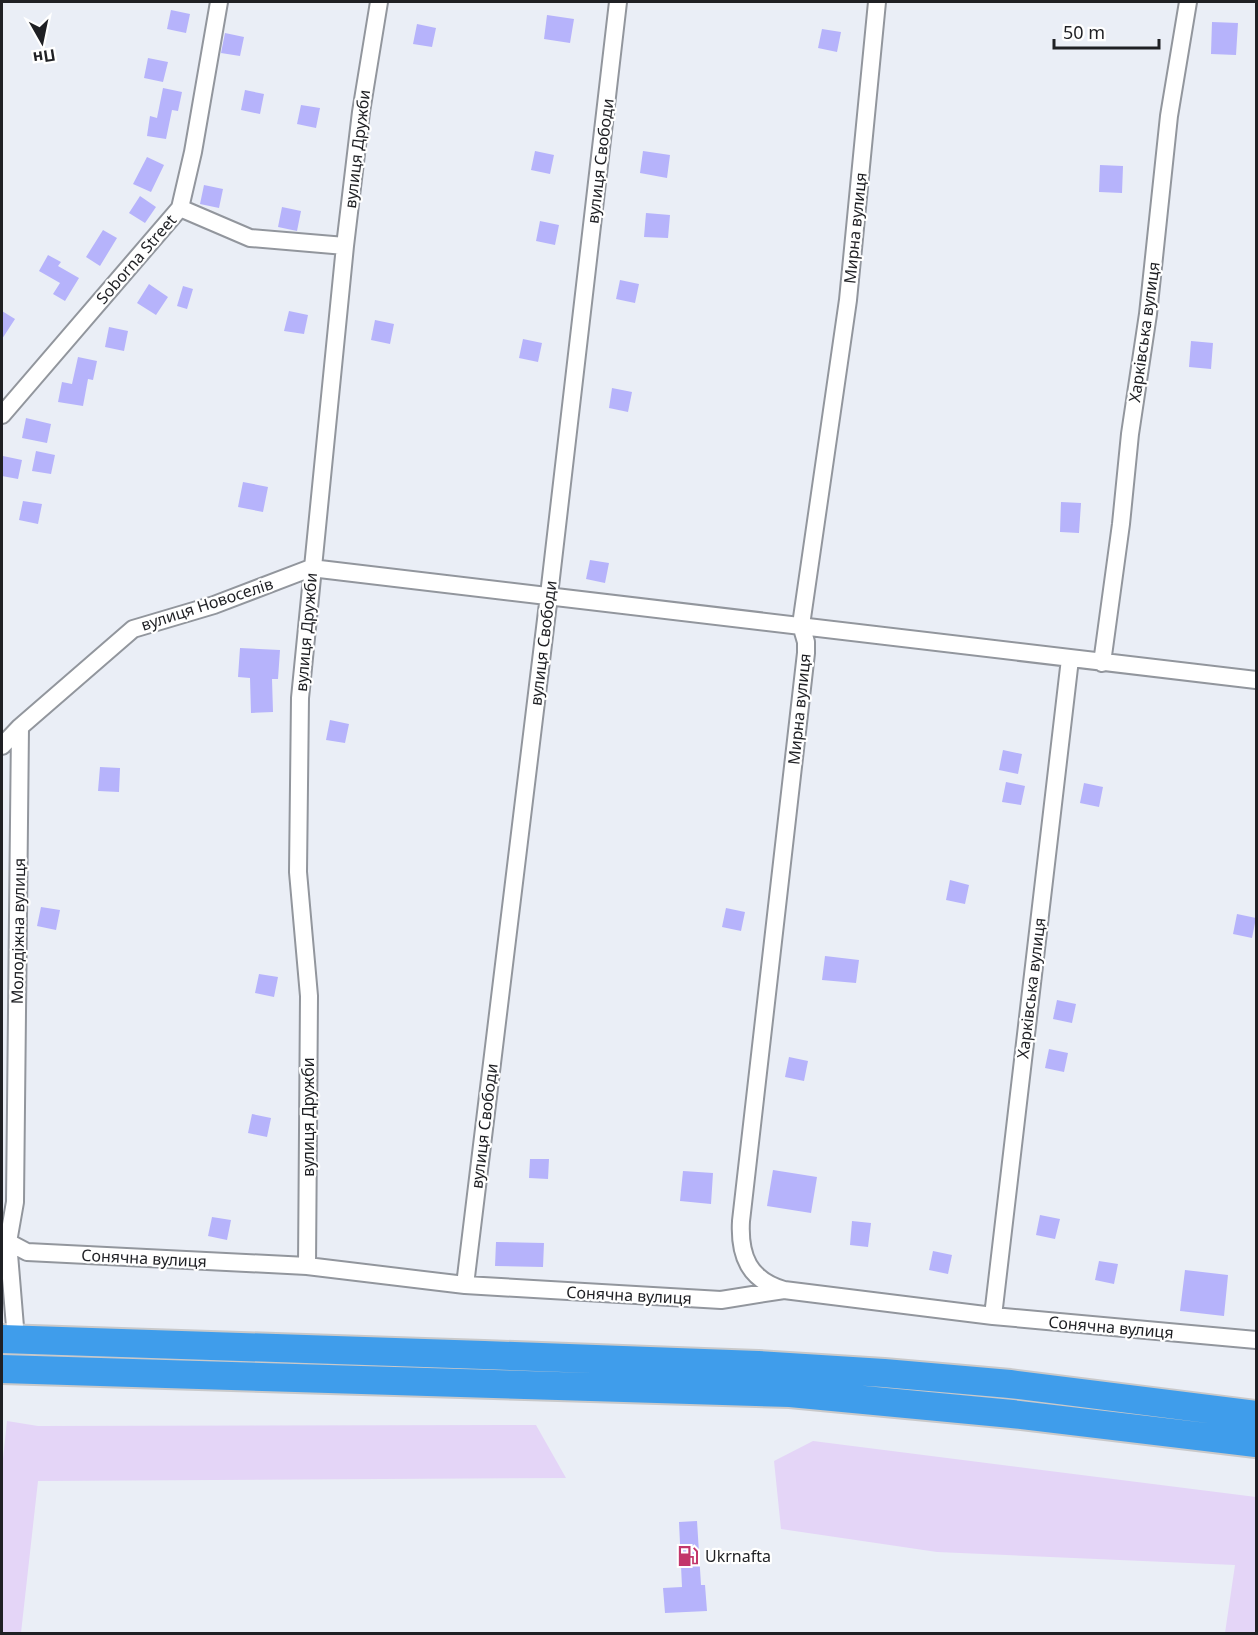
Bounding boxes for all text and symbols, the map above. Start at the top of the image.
north arrow [12,12,72,72]
scale bar [1054,12,1159,50]
text: 50 m [1063,20,1105,44]
text: Пн [31,44,57,69]
street label: вулиця Дружби [339,88,375,210]
street label: вулиця Свободи [581,97,619,225]
street label: Мирна вулиця [838,171,872,285]
street label: Soborna Street [91,209,181,309]
street label: Харківська вулиця [1123,260,1165,404]
street label: вулиця Новоселів [138,572,276,636]
street label: вулиця Дружби [290,572,322,692]
street label: вулиця Свободи [524,579,562,707]
street label: Мирна вулиця [782,652,816,766]
street label: Молодіжна вулиця [6,858,30,1004]
street label: Харківська вулиця [1011,916,1051,1060]
street label: вулиця Дружби [297,1057,319,1177]
street label: вулиця Свободи [465,1062,503,1190]
street label: Сонячна вулиця [81,1244,207,1272]
street label: Сонячна вулиця [566,1281,692,1309]
street label: Сонячна вулиця [1047,1311,1175,1343]
fuel station icon: Ukrnafta [676,1544,700,1568]
place label: Ukrnafta [705,1545,771,1567]

